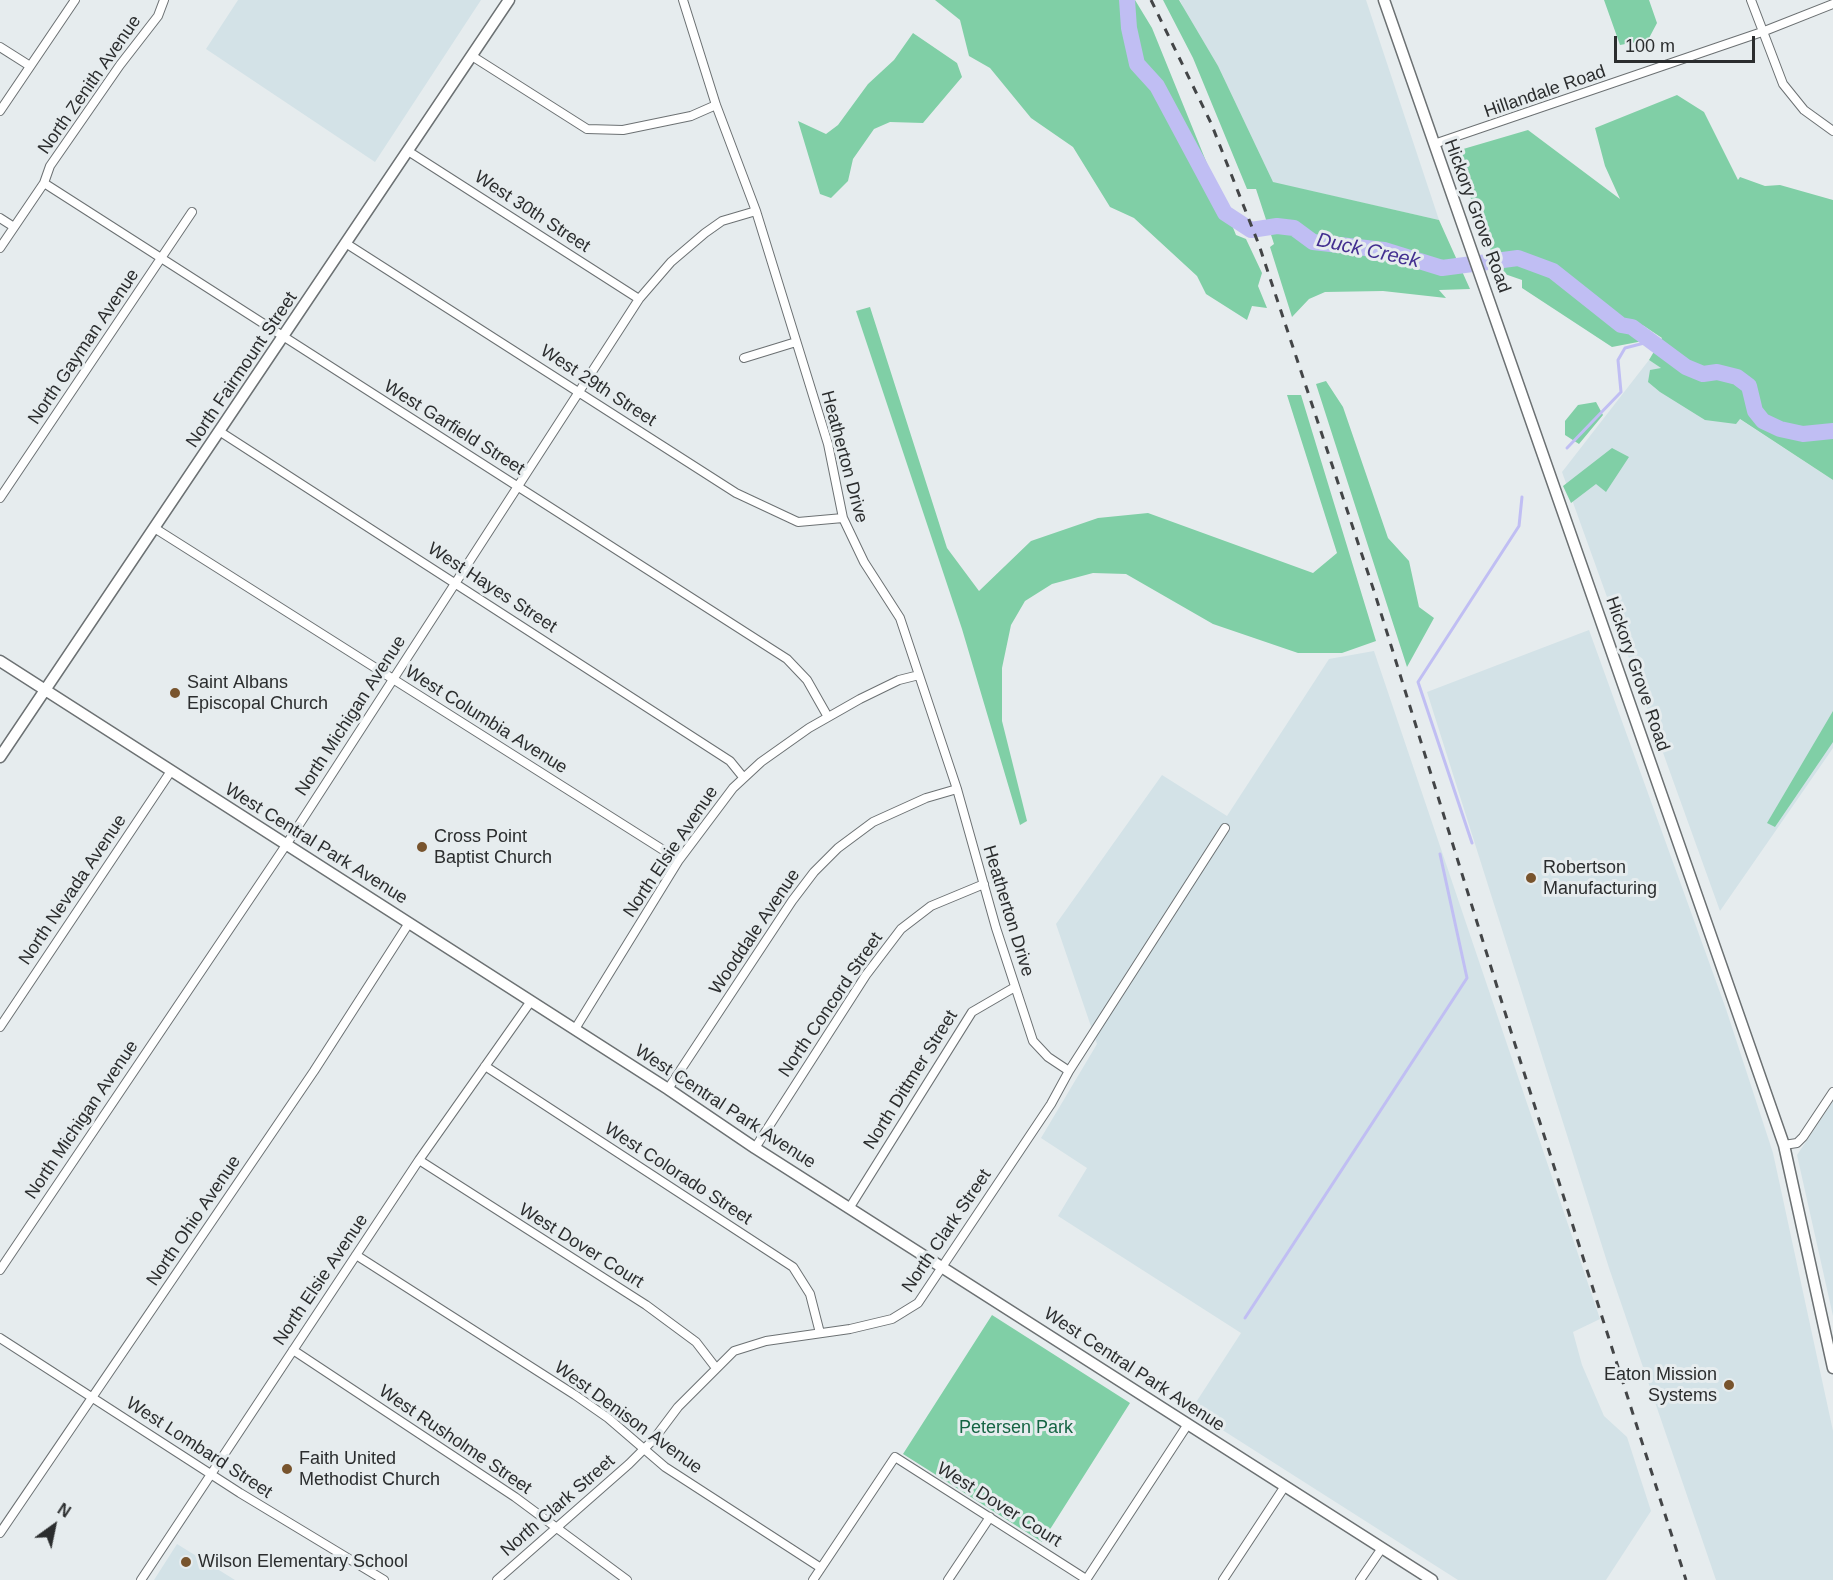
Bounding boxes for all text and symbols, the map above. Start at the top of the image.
street label: North Zenith Avenue [34,11,146,159]
scale bar [1617,24,1758,62]
text: 100 m [1625,36,1675,56]
street label: Hillandale Road [1481,61,1609,123]
street label: Hickory Grove Road [1439,136,1515,296]
street label: West 30th Street [470,167,594,257]
water label: Duck Creek [1314,228,1422,274]
street label: North Gayman Avenue [24,265,144,429]
street label: North Fairmount Street [182,288,302,452]
street label: West 29th Street [536,341,660,431]
street label: West Garfield Street [380,376,528,480]
street label: Heatherton Drive [816,388,872,526]
street label: West Hayes Street [423,538,561,638]
street label: Hickory Grove Road [1600,594,1674,754]
street label: North Michigan Avenue [291,632,411,800]
street label: West Columbia Avenue [401,661,571,779]
place label: Saint Albans Episcopal Church [187,672,328,714]
marker: Saint Albans Episcopal Church [168,686,182,700]
street label: West Central Park Avenue [221,779,411,909]
street label: North Elsie Avenue [619,782,723,922]
street label: North Nevada Avenue [15,811,131,969]
place label: Cross Point Baptist Church [434,826,552,868]
marker: Cross Point Baptist Church [415,840,429,854]
street label: Heatherton Drive [978,843,1038,979]
place label: Robertson Manufacturing [1543,857,1657,900]
street label: Wooddale Avenue [705,865,805,999]
marker: Robertson Manufacturing [1524,871,1538,885]
street label: North Concord Street [774,928,888,1082]
street label: North Dittmer Street [859,1006,963,1154]
street label: North Michigan Avenue [21,1037,143,1203]
street label: West Central Park Avenue [630,1040,820,1174]
street label: West Colorado Street [600,1118,756,1230]
street label: North Ohio Avenue [142,1152,246,1290]
street label: North Clark Street [898,1165,996,1297]
street label: West Dover Court [515,1199,647,1293]
street label: North Elsie Avenue [269,1210,373,1350]
street label: West Central Park Avenue [1039,1303,1229,1437]
street label: West Denison Avenue [550,1357,706,1479]
place label: Eaton Mission Systems [1604,1364,1717,1406]
marker: Eaton Mission Systems [1722,1378,1736,1392]
street label: West Rusholme Street [374,1381,536,1499]
street label: West Lombard Street [122,1393,276,1503]
park label: Petersen Park [959,1417,1073,1439]
place label: Faith United Methodist Church [299,1448,440,1490]
street label: North Clark Street [497,1451,619,1561]
street label: West Dover Court [933,1458,1065,1552]
marker: Faith United Methodist Church [280,1462,294,1476]
north arrow [24,1496,84,1556]
text: N [55,1500,74,1521]
place label: Wilson Elementary School [198,1551,408,1573]
marker: Wilson Elementary School [179,1555,193,1569]

